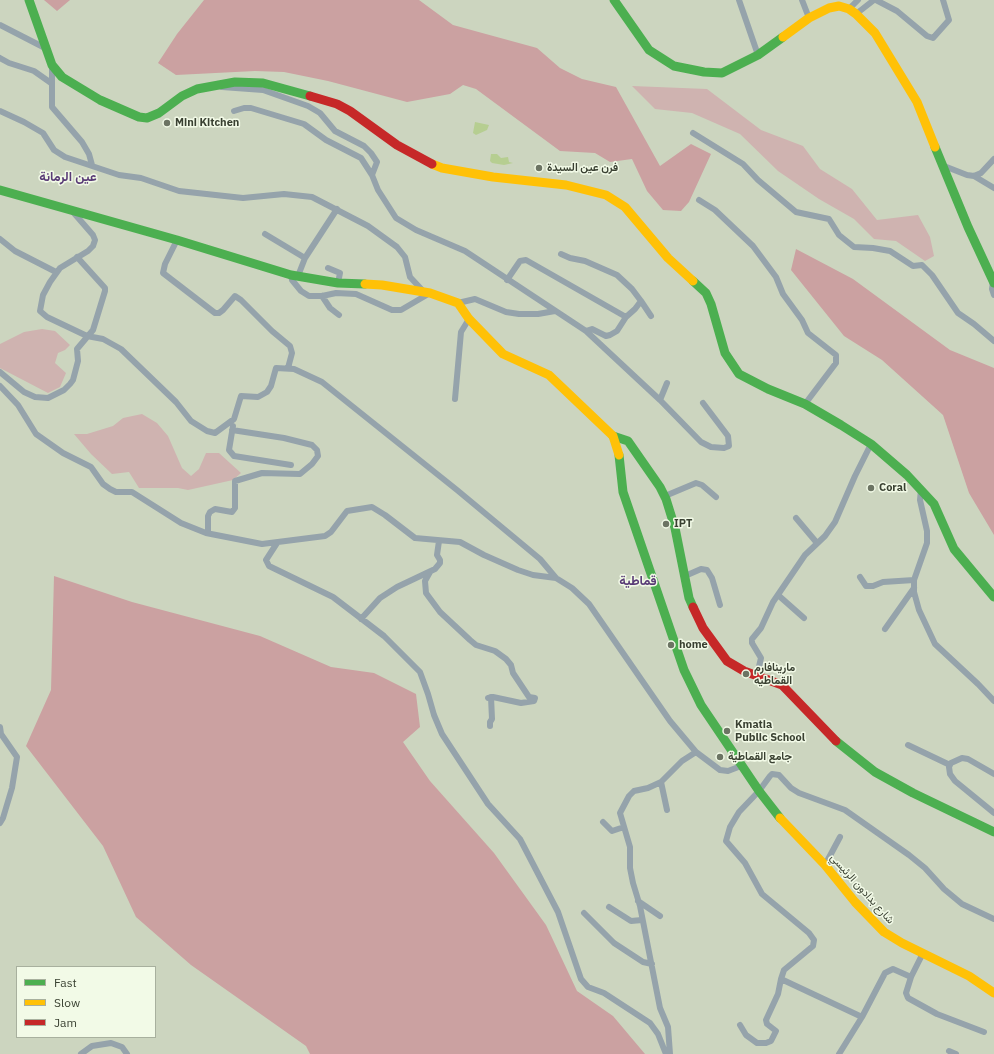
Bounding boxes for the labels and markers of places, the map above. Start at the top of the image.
place label: Mini Kitchen [175,116,239,130]
marker: Mini Kitchen [162,118,172,128]
place label: فرن عين السيدة [547,161,618,175]
marker: فرن عين السيدة [534,163,544,173]
place label: Coral [879,481,906,495]
marker: Coral [866,483,876,493]
place label: IPT [674,517,692,531]
marker: IPT [661,519,671,529]
place label: home [679,638,708,652]
marker: home [666,640,676,650]
place label: مارينافارم القماطيه [754,661,795,687]
marker: مارينافارم القماطيه [741,669,751,679]
place label: Kmatia Public School [735,718,805,744]
marker: Kmatia Public School [722,726,732,736]
place label: جامع القماطية [728,750,792,764]
marker: جامع القماطية [715,752,725,762]

